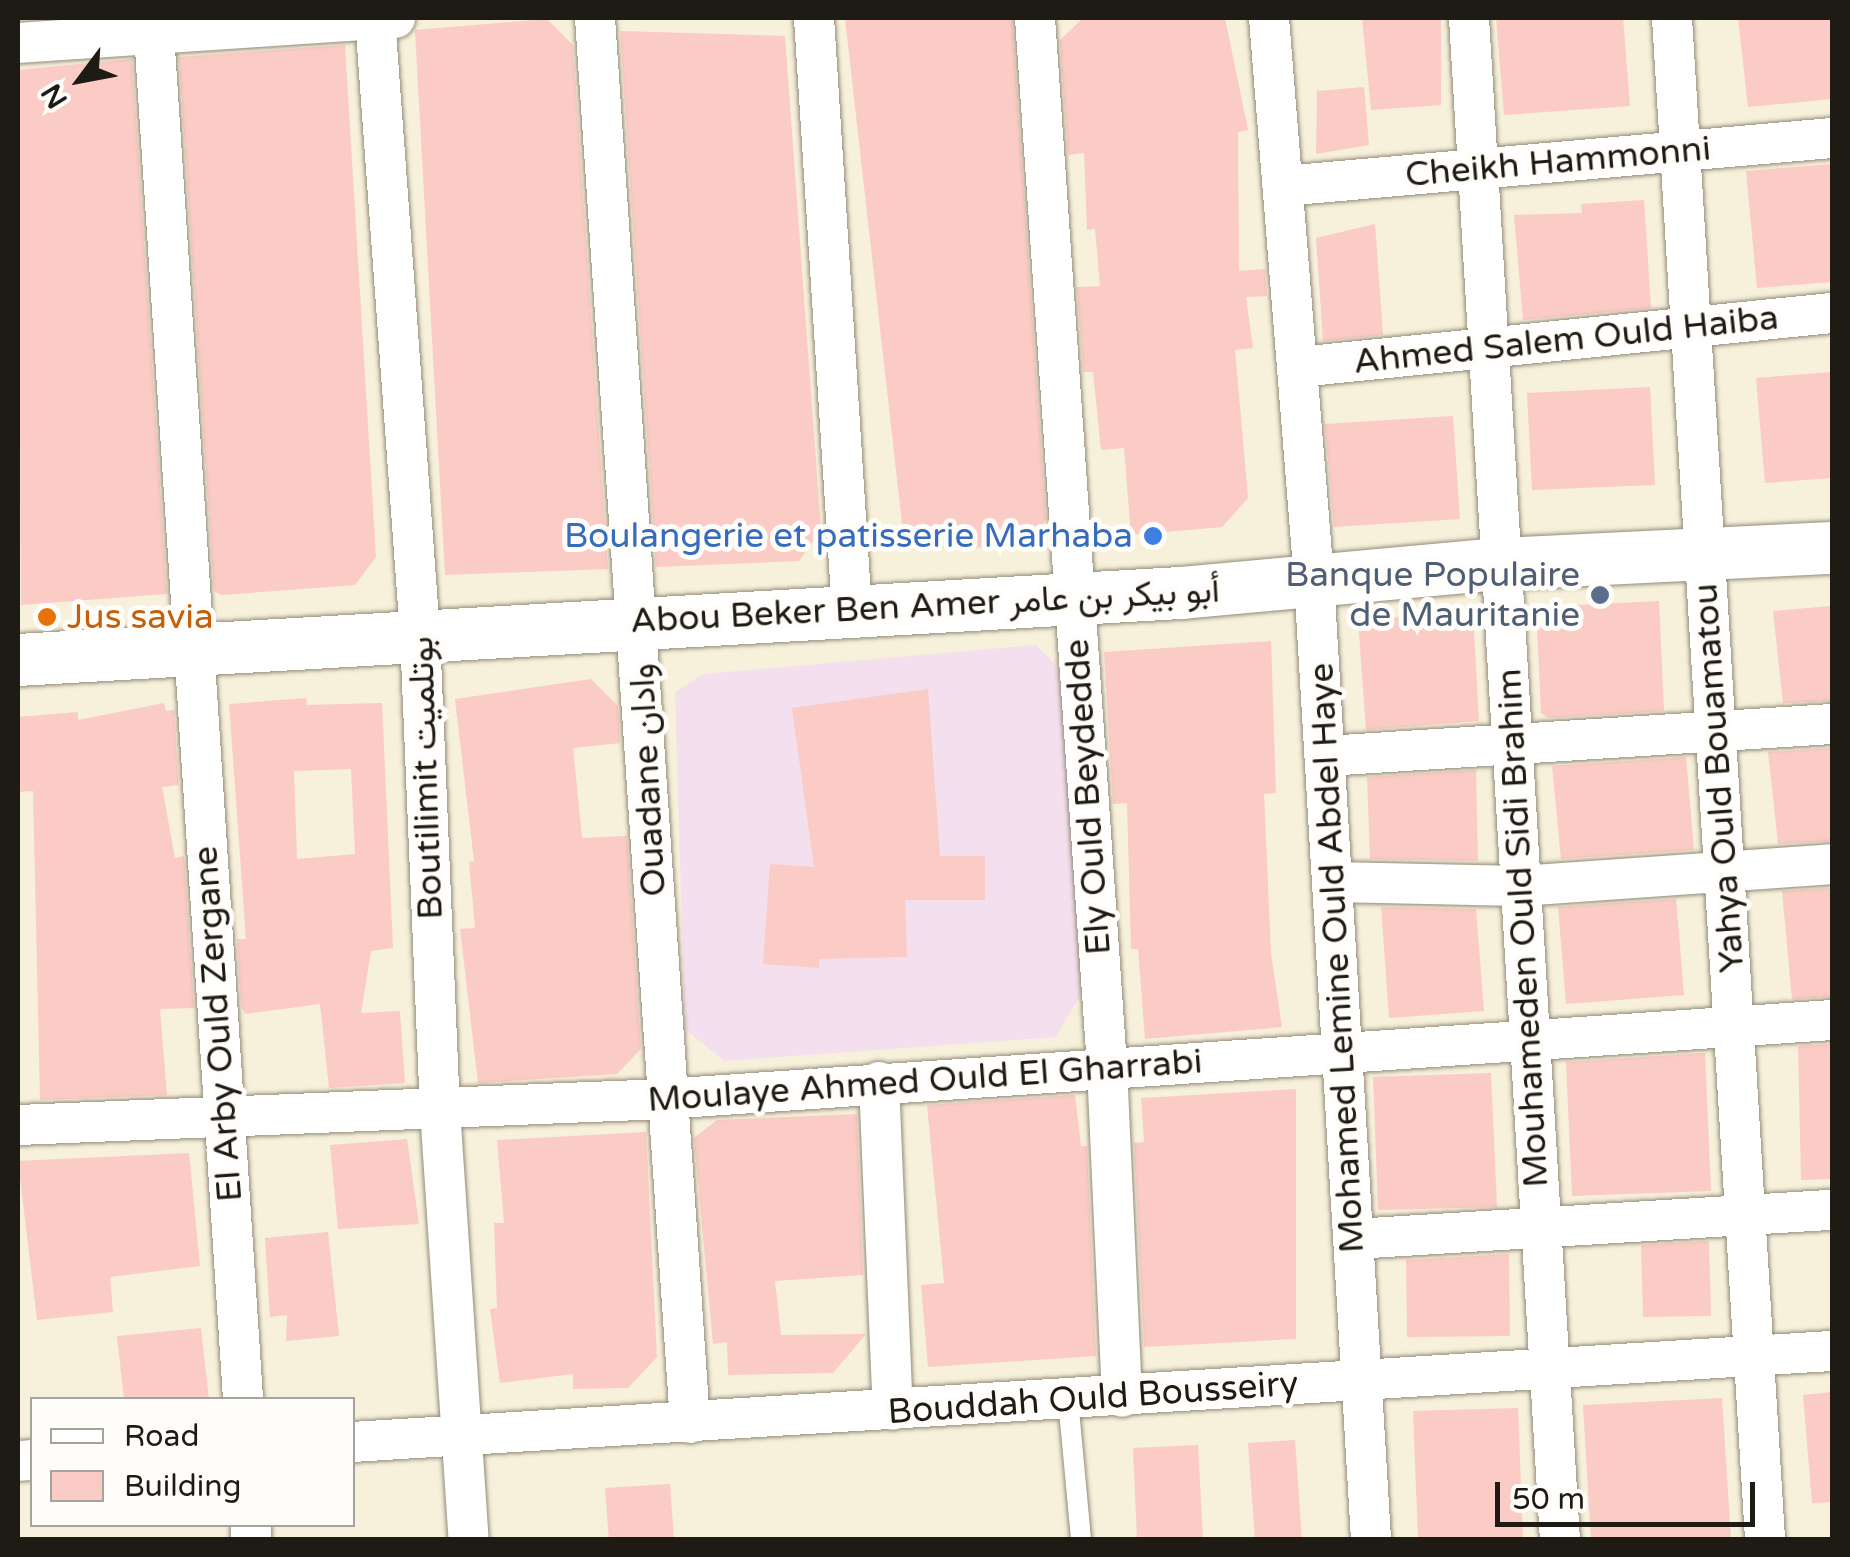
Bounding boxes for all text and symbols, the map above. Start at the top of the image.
north arrow [30,30,130,130]
text: N [34,77,75,114]
street label: Cheikh Hammonni [1403,128,1713,196]
street label: Ahmed Salem Ould Haiba [1351,297,1781,383]
place label: Boulangerie et patisserie Marhaba [564,515,1133,557]
marker: Boulangerie et patisserie Marhaba [1142,525,1164,547]
place label: Banque Populaire de Mauritanie [1285,554,1580,636]
street label: Abou Beker Ben Amer أبو بيكر بن عامر [629,570,1221,642]
street label: Yahya Ould Bouamatou [1684,582,1754,974]
marker: Banque Populaire de Mauritanie [1589,584,1611,606]
place label: Jus savia [67,596,214,638]
marker: Jus savia [36,606,58,628]
street label: Boutilimit بوتلميت [400,636,452,920]
street label: Ely Ould Beydedde [1056,638,1120,956]
street label: Ouadane وادان [621,662,675,898]
street label: Mohamed Lemine Ould Abdel Haye [1301,662,1373,1254]
street label: Mouhameden Ould Sidi Brahim [1488,667,1558,1189]
street label: El Arby Ould Zergane [185,845,251,1203]
street label: Moulaye Ahmed Ould El Gharrabi [646,1041,1204,1121]
street label: Bouddah Ould Bousseiry [886,1363,1300,1433]
legend [30,1397,355,1527]
text: Road [124,1418,199,1455]
scale bar [1500,1462,1760,1524]
text: Building [124,1468,241,1505]
text: 50 m [1512,1481,1585,1518]

